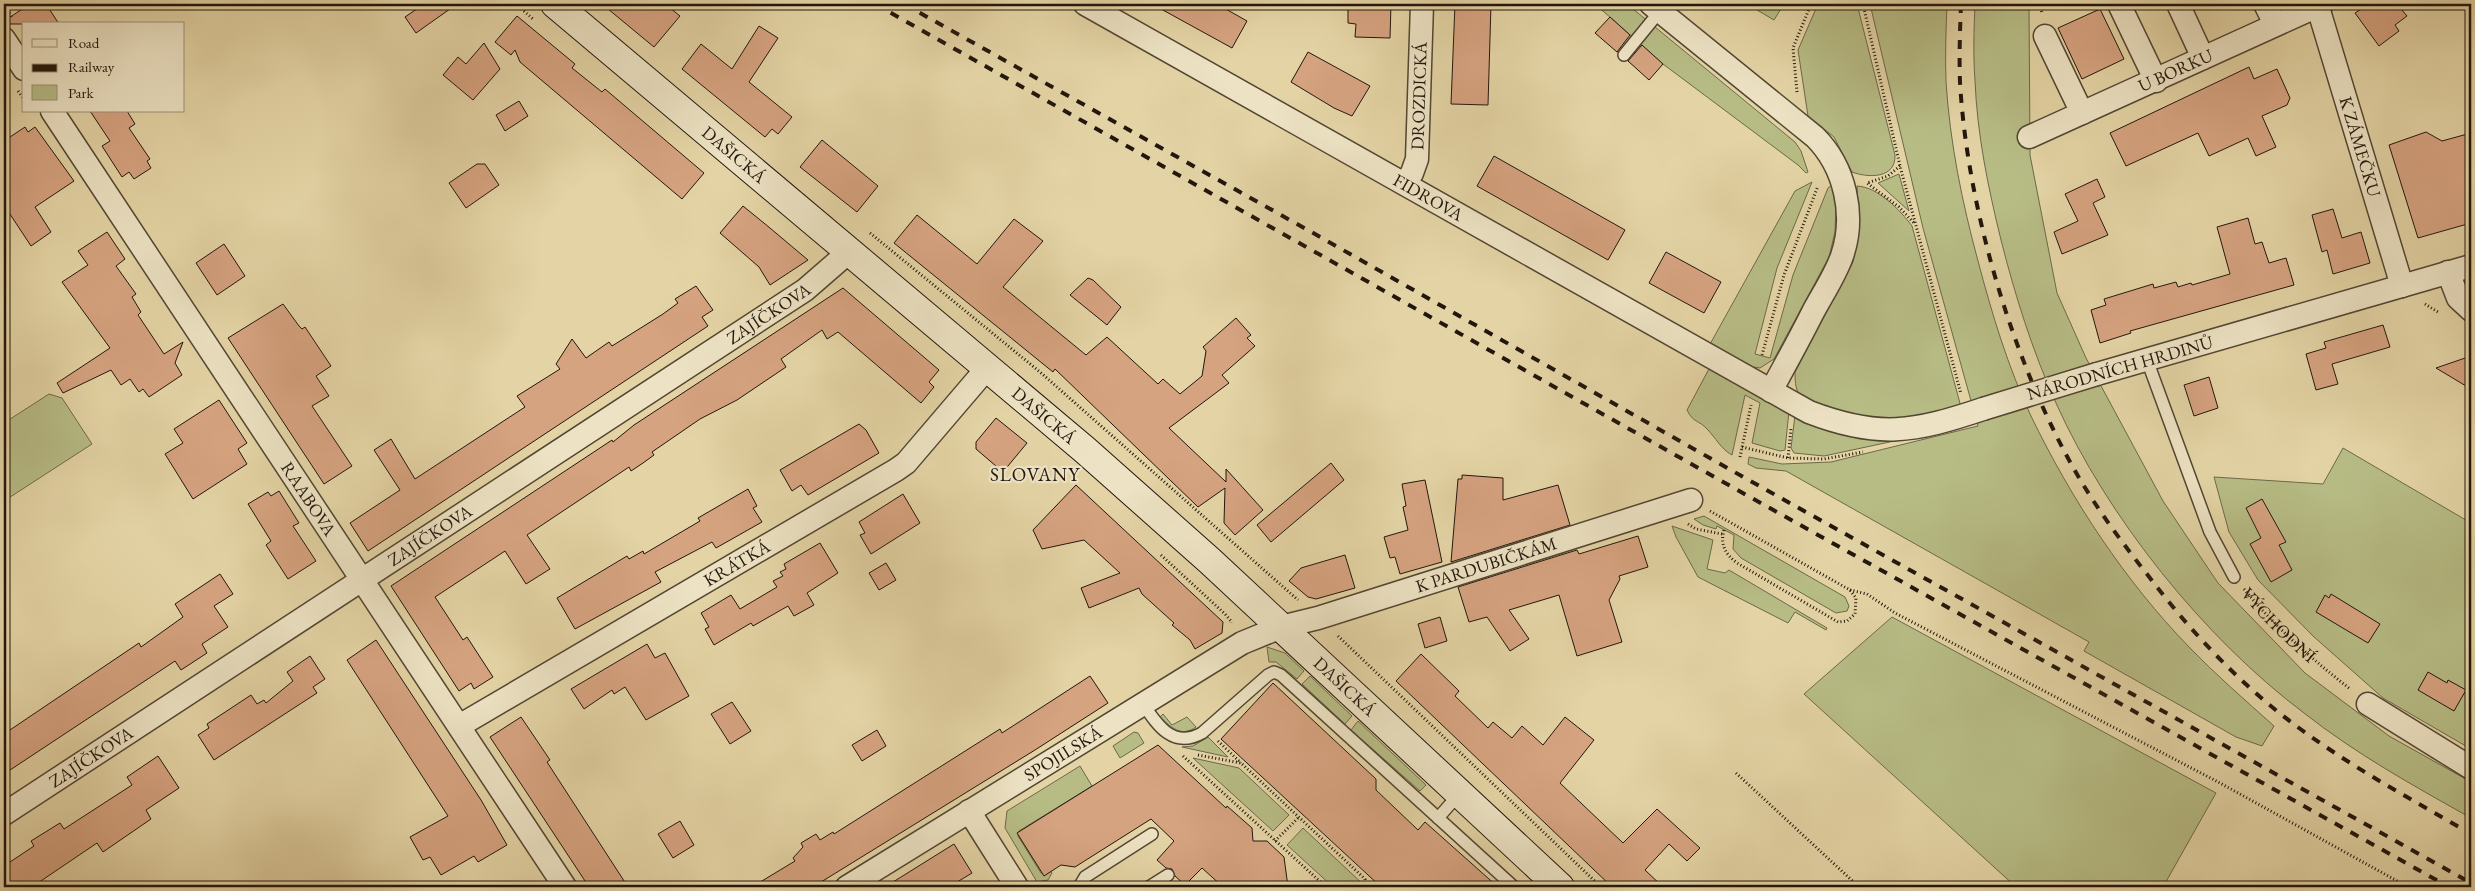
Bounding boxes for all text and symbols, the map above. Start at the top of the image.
legend [22,22,185,112]
text: Road [68,33,100,52]
street label: DROZDICKÁ [1405,41,1432,150]
street label: U BORKU [2134,43,2217,97]
text: Railway [68,57,115,76]
text: Park [68,83,95,102]
street label: K ZÁMEČKU [2334,93,2387,200]
street label: DAŠICKÁ [697,121,772,188]
street label: FIDROVA [1389,168,1468,226]
street label: ZAJÍČKOVA [722,277,815,349]
street label: NÁRODNÍCH HRDINŮ [2024,330,2216,405]
street label: DAŠICKÁ [1007,381,1082,449]
street label: RAABOVA [276,457,342,541]
district label: SLOVANY [990,462,1080,487]
street label: ZAJÍČKOVA [383,499,477,571]
street label: K PARDUBIČKÁM [1413,531,1560,597]
street label: KRÁTKÁ [699,534,775,591]
street label: VÝCHODNÍ [2236,582,2321,667]
street label: DAŠICKÁ [1309,651,1382,721]
street label: ZAJÍČKOVA [44,720,138,793]
street label: SPOJILSKÁ [1019,720,1107,786]

